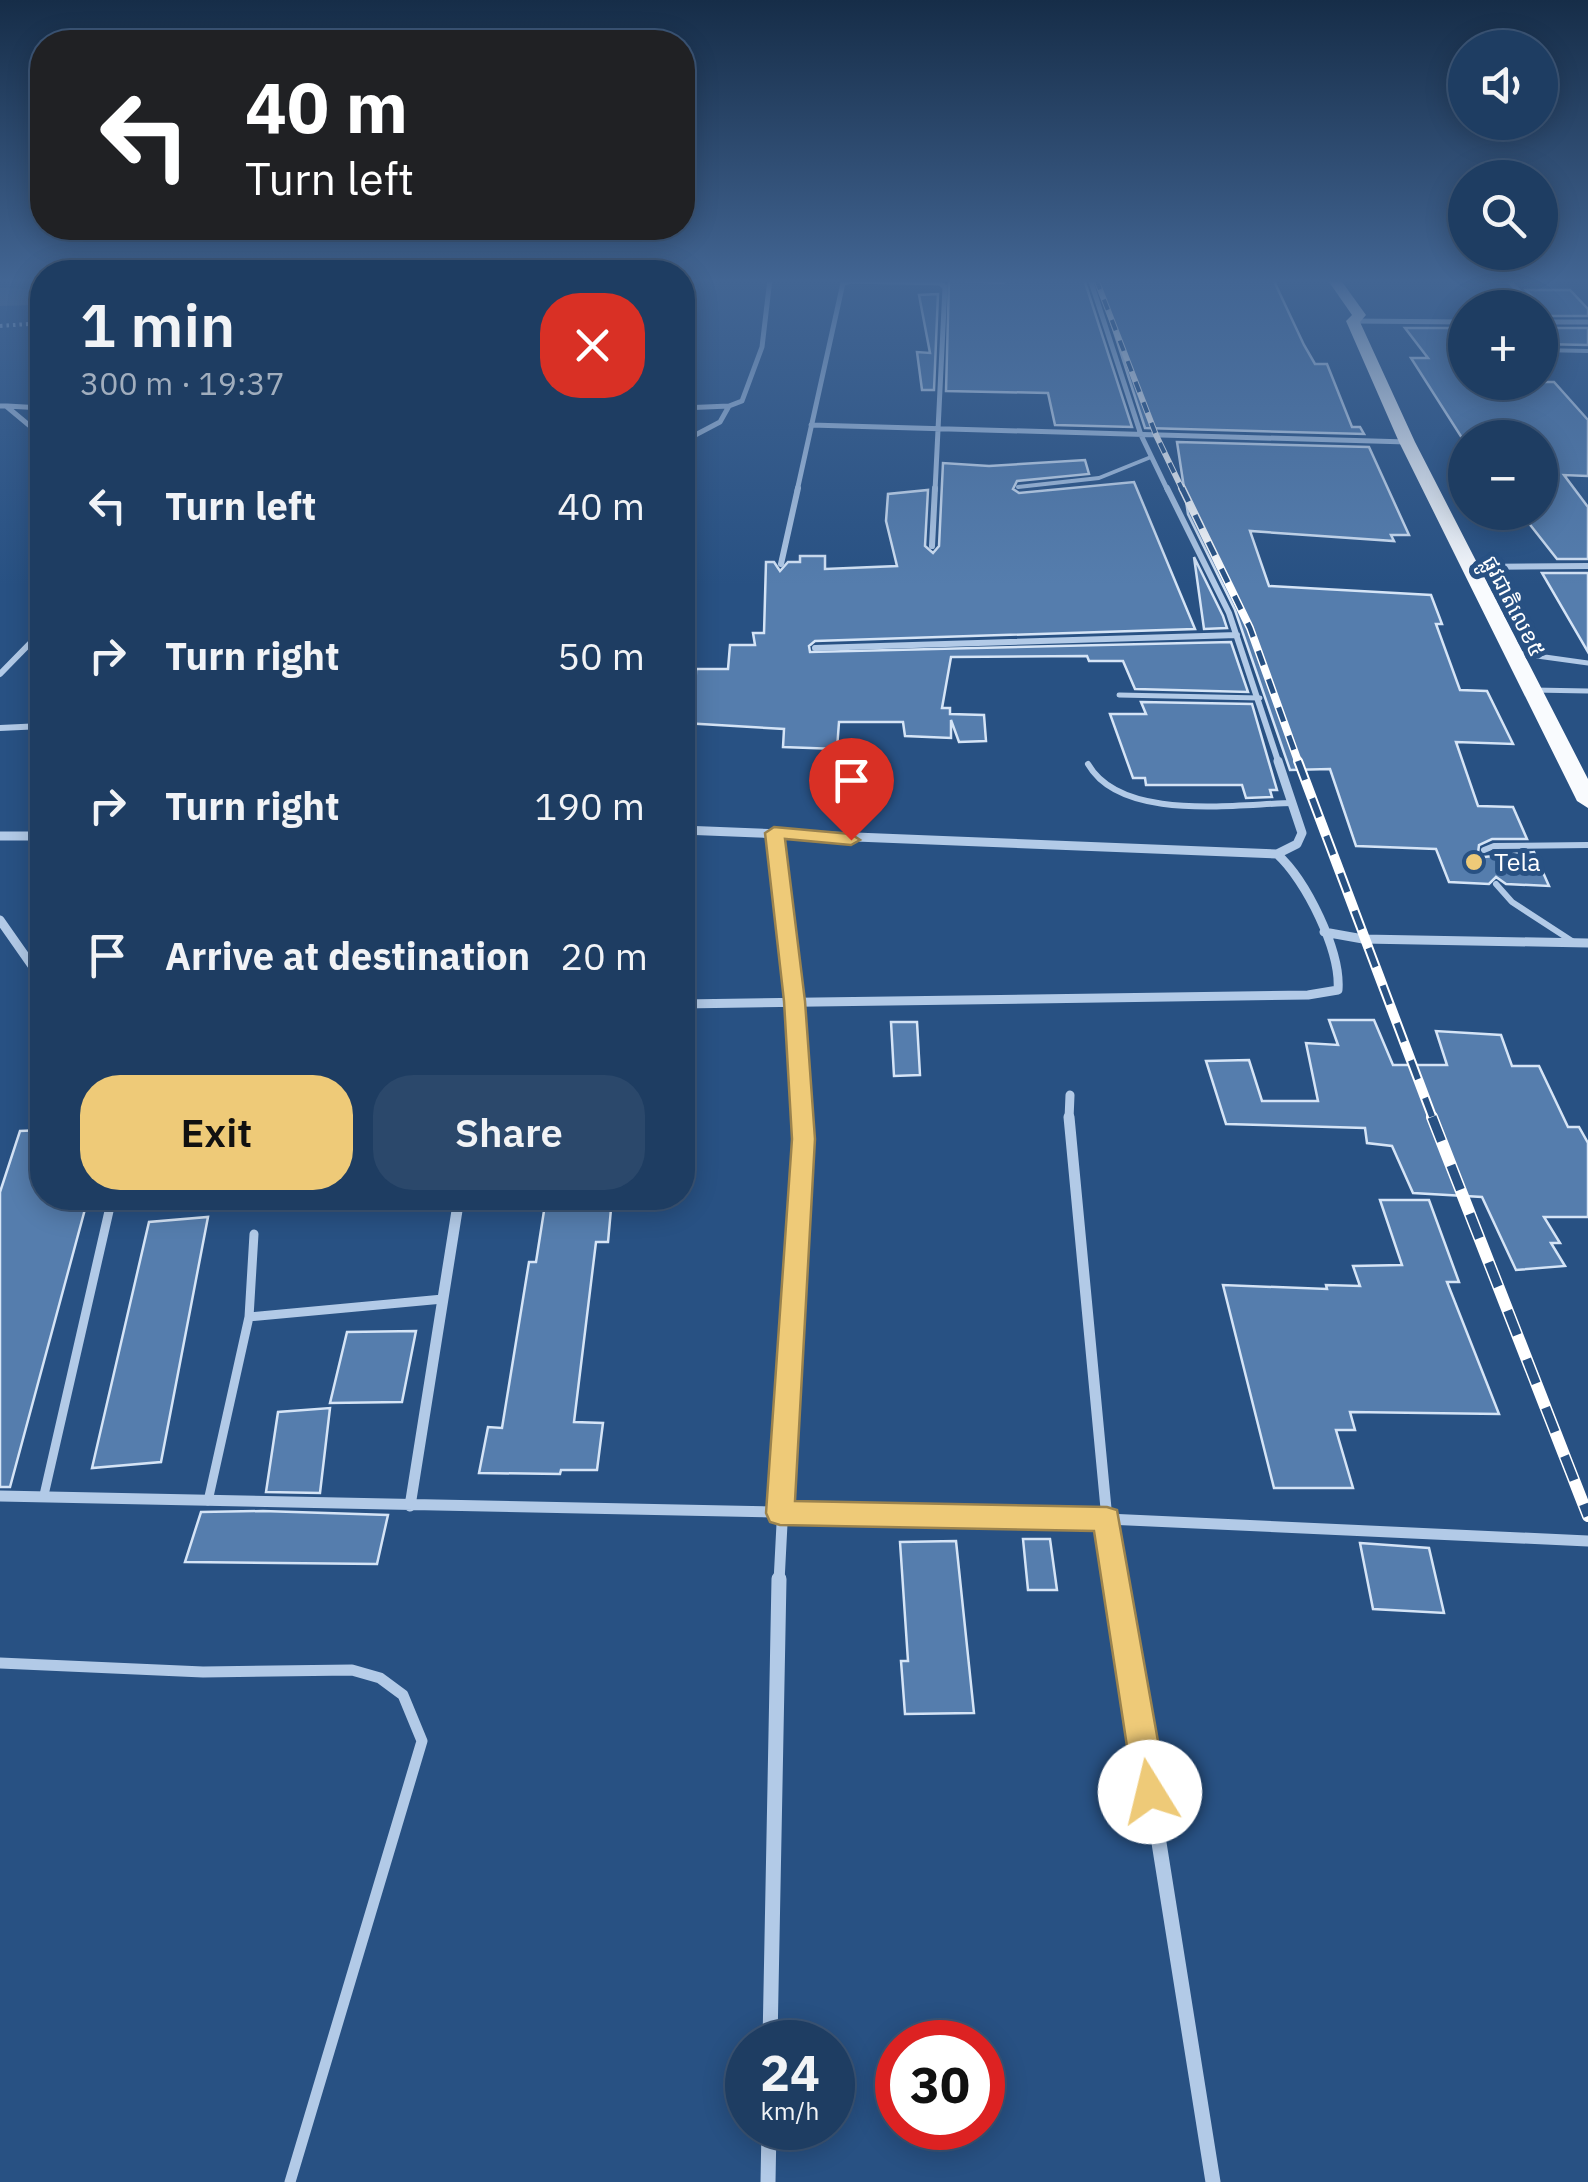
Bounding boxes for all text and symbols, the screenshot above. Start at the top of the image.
map controls [1448,30,1558,530]
button: sound [1448,30,1558,140]
text: 40 m [245,61,408,152]
icon: left [80,70,210,200]
text: Turn left [245,149,414,207]
button: search [1448,160,1558,270]
text: 1 min [80,285,235,364]
button: + [1448,290,1558,400]
button: close [540,293,645,398]
text: 300 m · 19:37 [80,362,285,404]
button: − [1448,420,1558,530]
icon: left [80,478,135,533]
text: Turn left [165,481,316,530]
text: 40 m [557,481,645,530]
street label: ផ្លូវជាតិលេខ៥ [1471,550,1552,664]
icon: right [80,628,135,683]
text: Turn right [165,631,340,680]
text: 50 m [557,631,645,680]
pin [809,738,894,841]
icon: arrive [824,753,879,808]
icon: right [80,778,135,833]
text: Turn right [165,781,340,830]
text: 190 m [534,781,645,830]
place label: Tela [1494,845,1541,878]
marker: Tela [1463,851,1485,873]
icon: arrive [80,928,135,983]
text: Arrive at destination [165,931,530,980]
text: 20 m [560,931,648,980]
button: Exit [80,1075,353,1190]
button: Share [373,1075,645,1190]
position arrow [1098,1740,1202,1844]
speed limit sign: 30 [875,2020,1005,2150]
text: 24 [760,2040,820,2105]
text: km/h [761,2094,819,2127]

